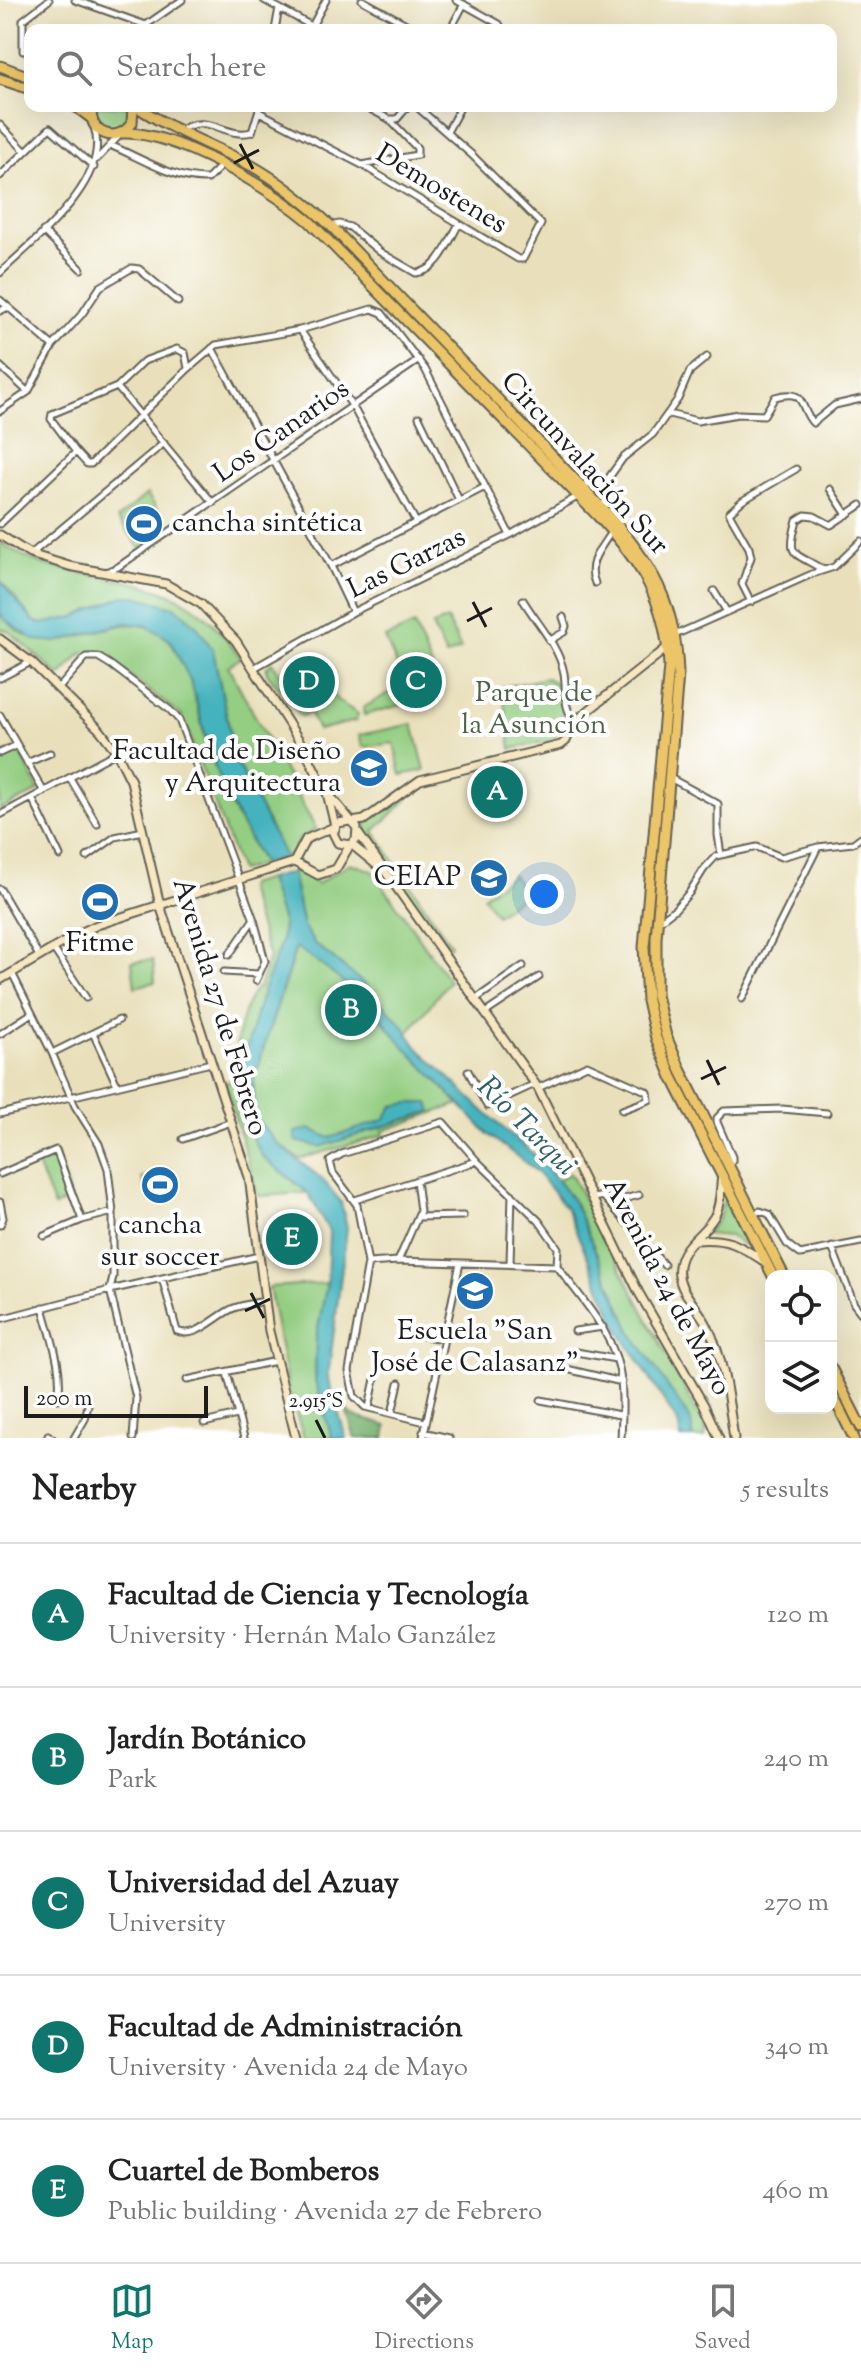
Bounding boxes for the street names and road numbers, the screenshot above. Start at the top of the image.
street label: Demostenes [368,135,514,245]
street label: Circunvalación Sur [491,363,678,565]
street label: Los Canarios [206,370,358,494]
street label: Las Garzas [341,518,473,610]
street label: Avenida 27 de Febrero [161,873,277,1141]
street label: Avenida 24 de Mayo [592,1171,740,1403]

